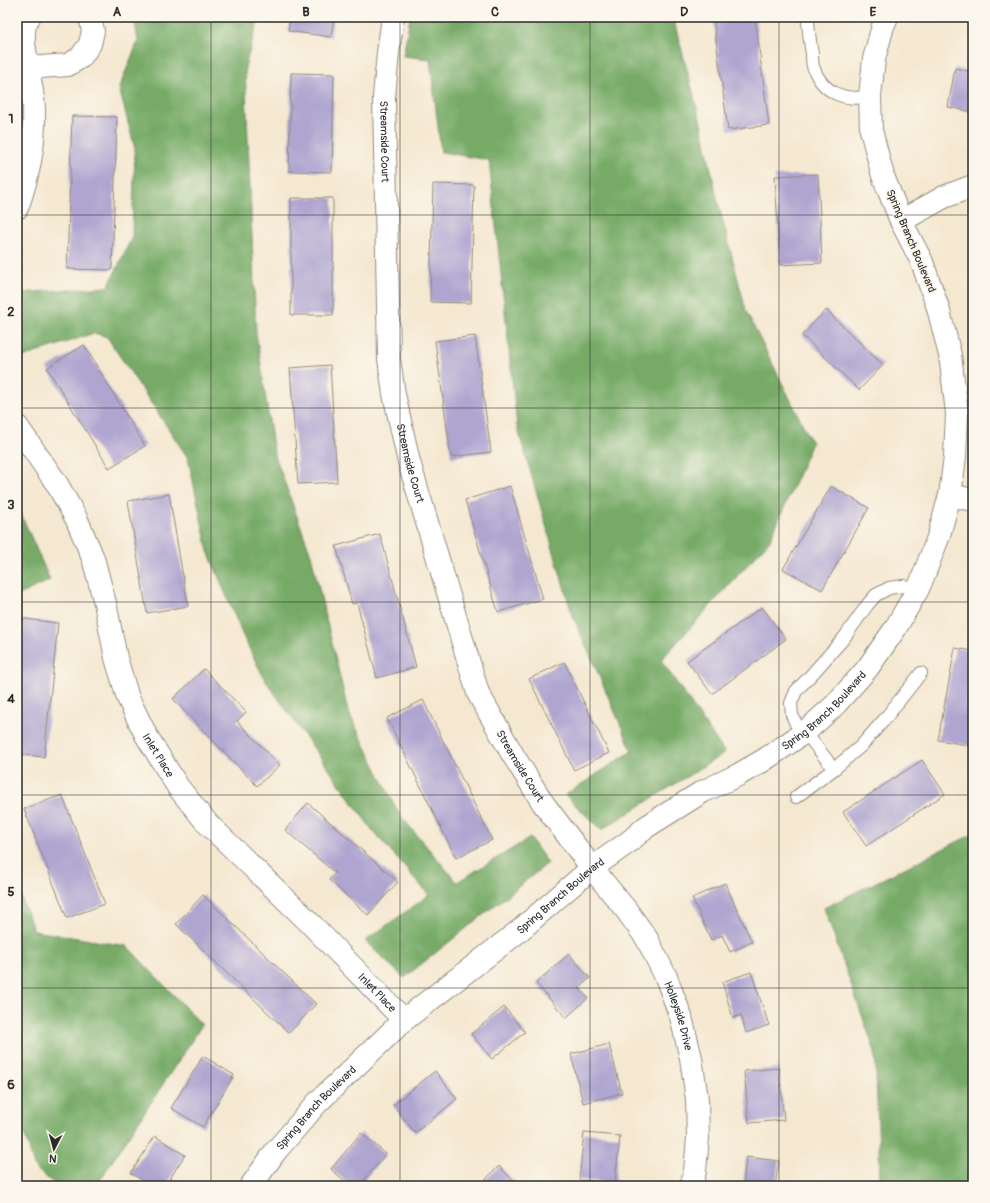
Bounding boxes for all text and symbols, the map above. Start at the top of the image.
text: A [113,4,122,20]
text: B [302,4,310,20]
text: C [491,4,499,20]
text: D [680,4,688,20]
text: E [870,4,877,20]
street label: Streamside Court [378,101,392,183]
text: 1 [8,111,14,127]
street label: Spring Branch Boulevard [883,188,939,294]
text: 2 [7,304,15,320]
street label: Streamside Court [394,422,427,505]
text: 3 [7,497,15,513]
street label: Spring Branch Boulevard [779,668,869,753]
text: 4 [7,691,15,707]
street label: Streamside Court [494,728,547,805]
street label: Inlet Place [140,731,177,780]
street label: Spring Branch Boulevard [514,855,607,937]
text: 5 [7,884,15,900]
street label: Inlet Place [356,970,399,1015]
street label: Holleyside Drive [662,979,696,1052]
street label: Spring Branch Boulevard [273,1063,359,1153]
text: 6 [7,1077,15,1093]
north arrow [34,1129,74,1169]
text: N [48,1152,57,1165]

